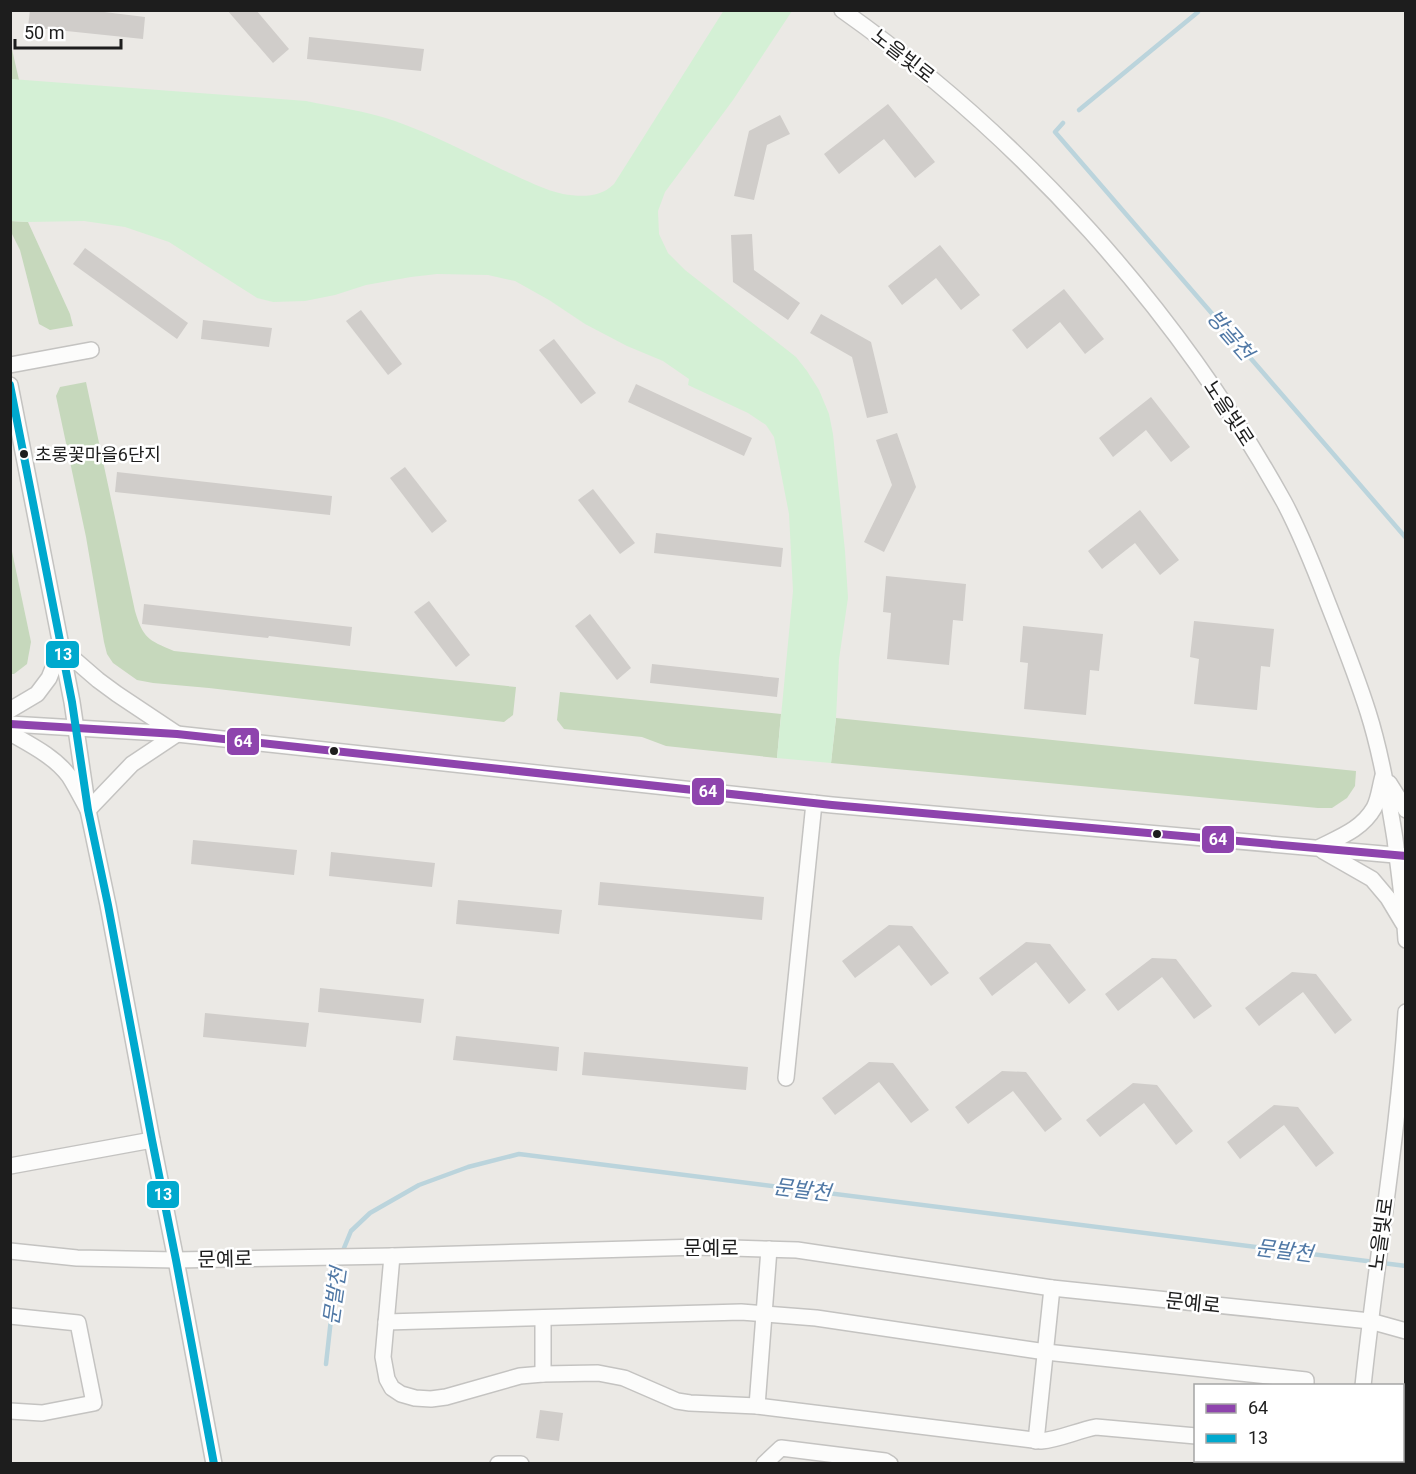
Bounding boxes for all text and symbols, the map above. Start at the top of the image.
scale bar [15,12,122,50]
text: 50 m [24,22,64,43]
street label: 노을빛로 [867,24,939,88]
water label: 방골천 [1202,305,1260,367]
street label: 노을빛로 [1199,376,1259,450]
place label: 초롱꽃마을6단지 [35,444,161,465]
marker: 초롱꽃마을6단지 [18,448,30,460]
line badge: 13 [45,640,80,669]
text: 13 [54,645,72,664]
line badge: 64 [226,727,260,756]
text: 64 [234,732,252,751]
unlabelled marker [328,745,340,757]
line badge: 64 [691,777,725,806]
text: 64 [699,782,717,801]
line badge: 64 [1201,825,1235,854]
unlabelled marker [1151,828,1163,840]
text: 64 [1209,830,1227,849]
water label: 문발천 [772,1175,835,1206]
line badge: 13 [146,1180,180,1209]
text: 13 [154,1185,172,1204]
street label: 노을빛로 [1364,1196,1398,1272]
street label: 문예로 [683,1236,739,1260]
water label: 문발천 [1254,1236,1317,1267]
street label: 문예로 [197,1247,253,1271]
water label: 문발천 [319,1263,351,1326]
street label: 문예로 [1164,1288,1222,1318]
legend [1194,1384,1404,1462]
text: 64 [1248,1397,1268,1418]
text: 13 [1248,1427,1268,1448]

